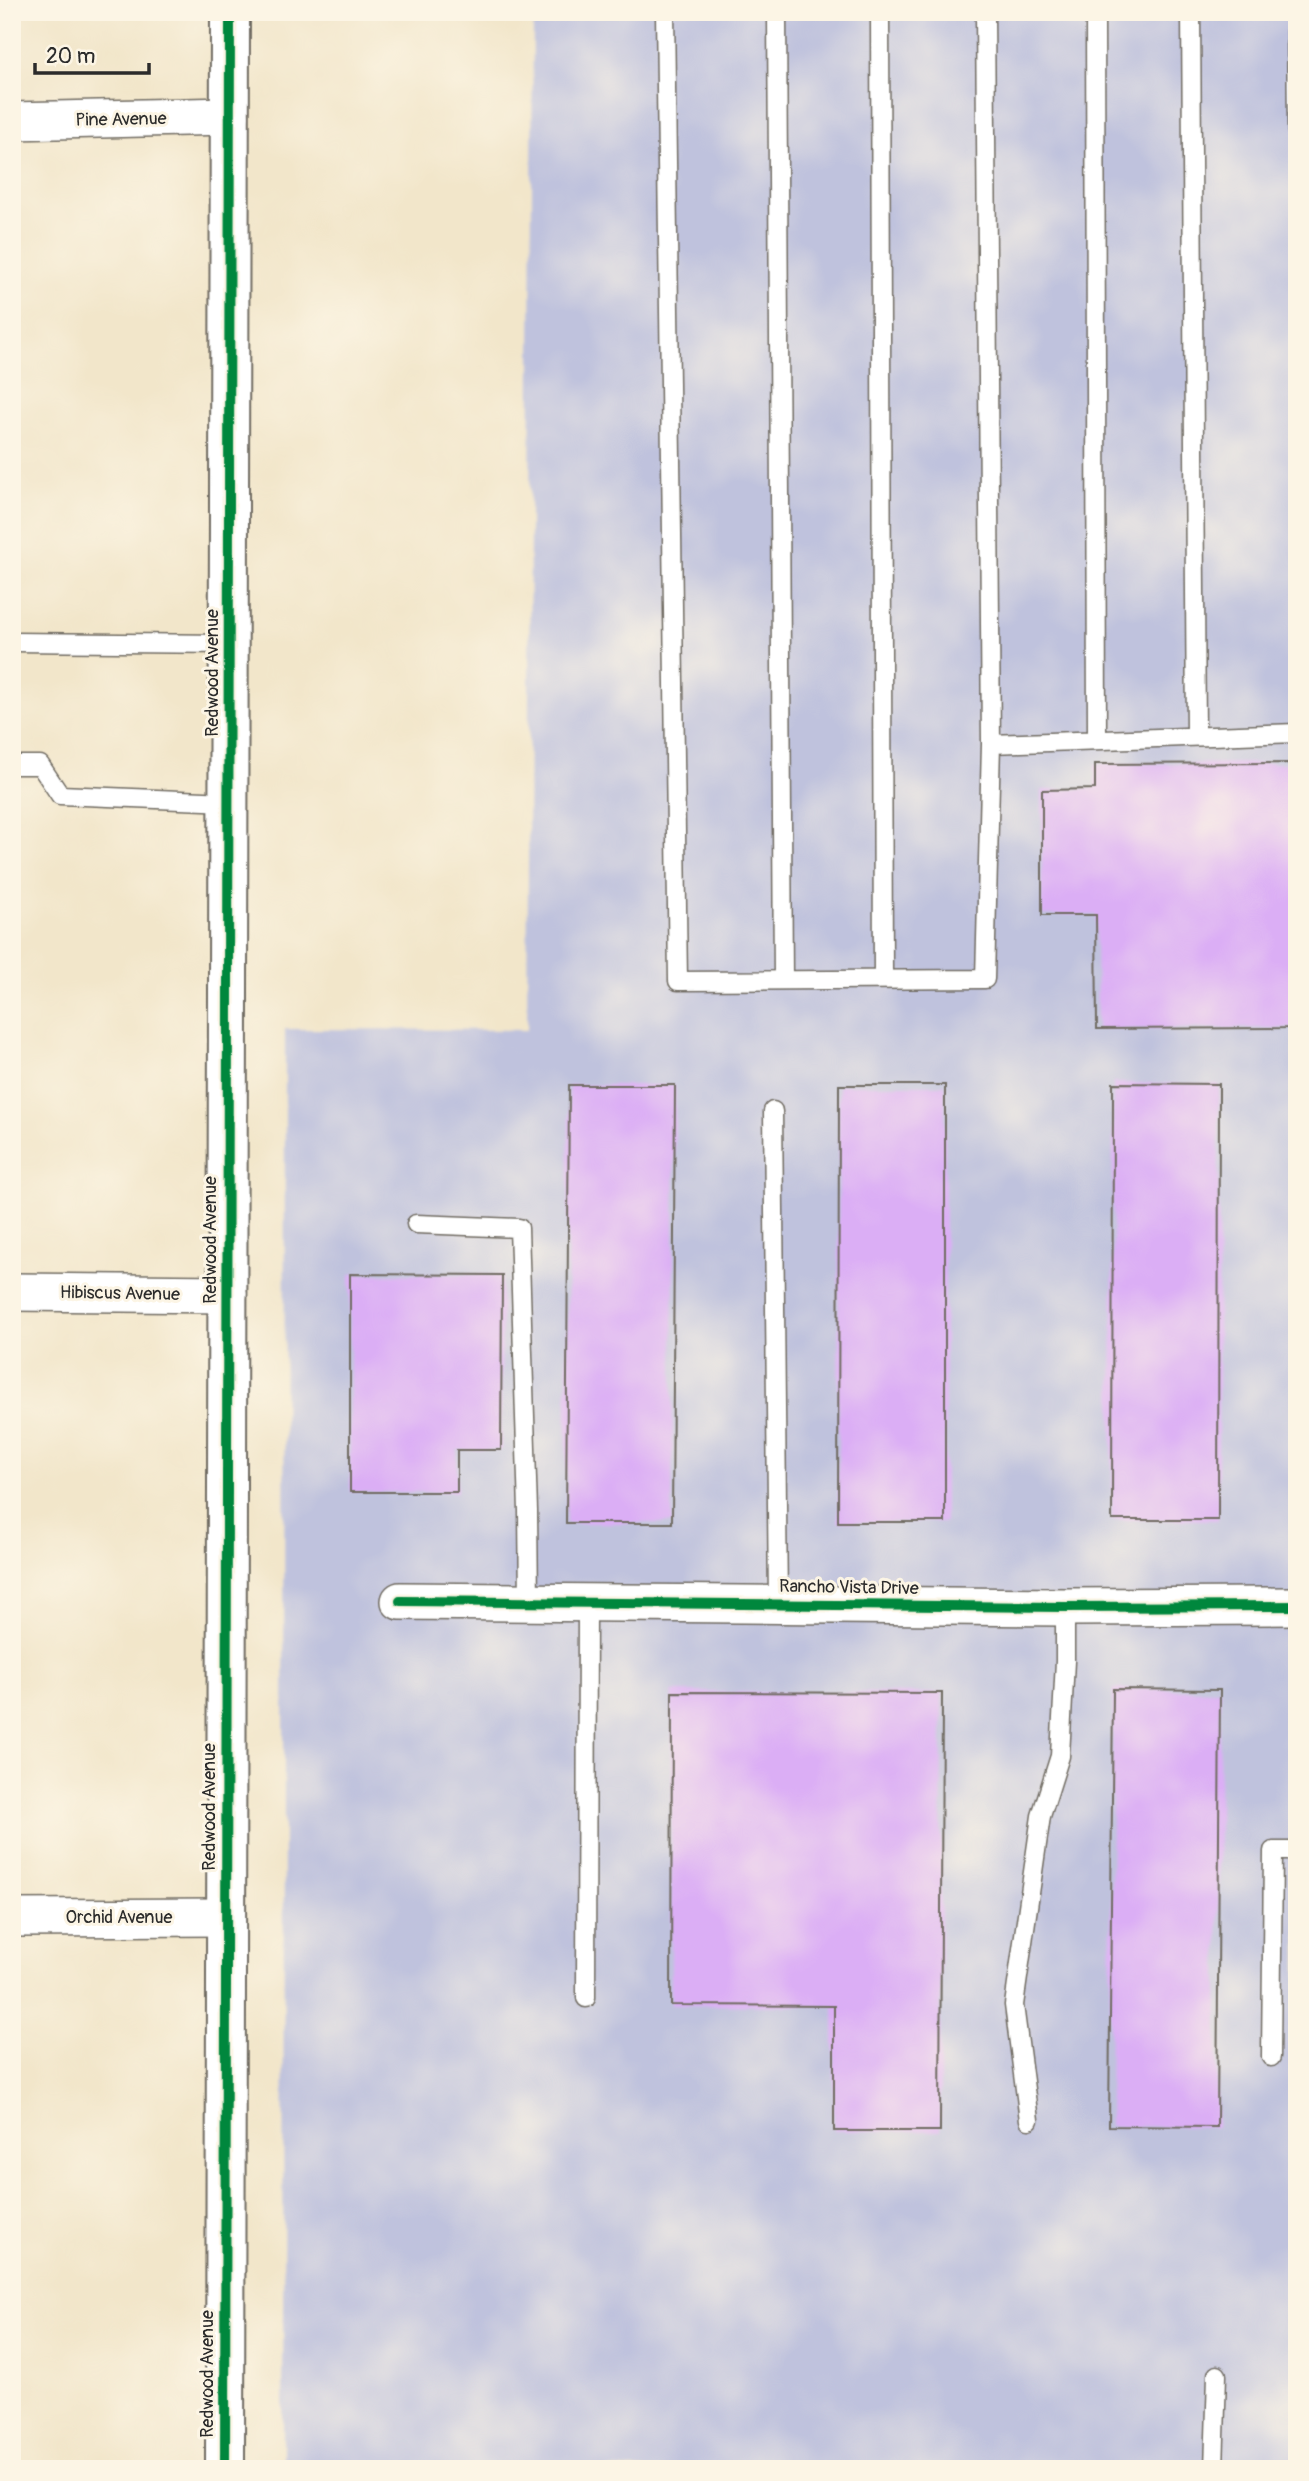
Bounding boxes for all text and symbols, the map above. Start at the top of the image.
scale bar [35,32,149,76]
text: 20 m [46,43,95,70]
street label: Pine Avenue [75,107,167,132]
street label: Redwood Avenue [201,609,224,737]
street label: Redwood Avenue [199,1176,222,1304]
street label: Hibiscus Avenue [60,1281,180,1306]
street label: Rancho Vista Drive [779,1575,919,1600]
street label: Redwood Avenue [198,1743,221,1871]
street label: Orchid Avenue [66,1906,173,1929]
street label: Redwood Avenue [196,2310,219,2438]

